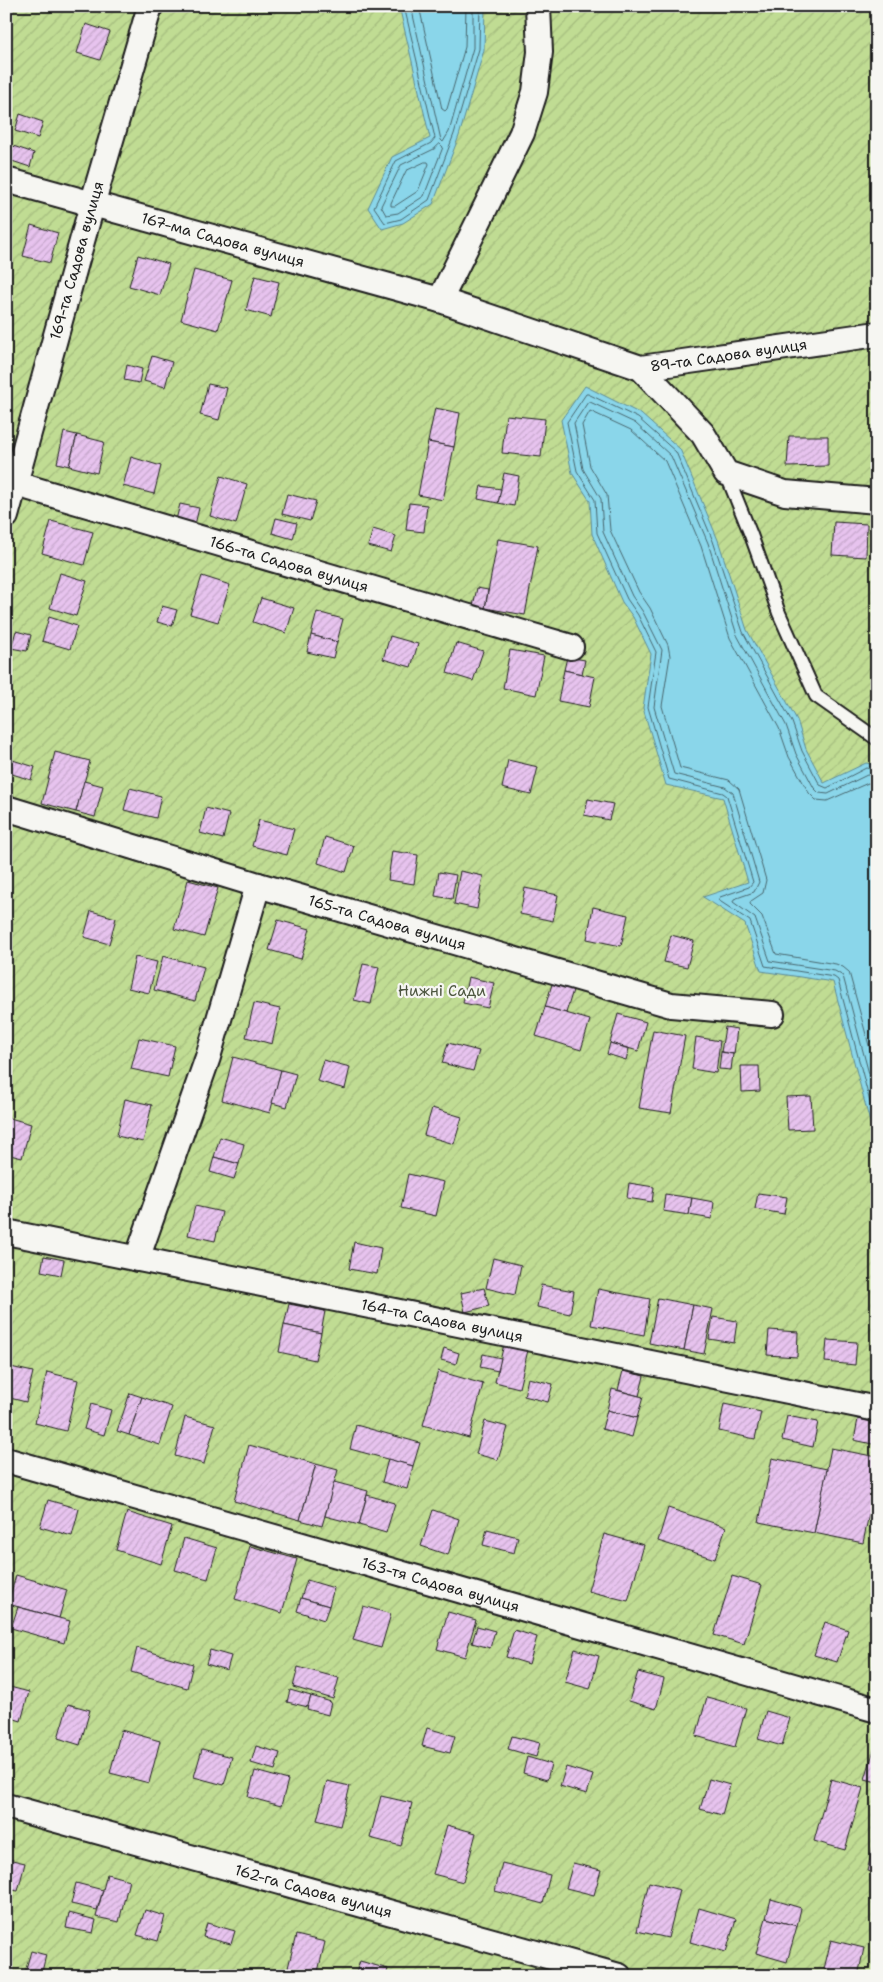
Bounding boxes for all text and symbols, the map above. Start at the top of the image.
street label: 169-та Садова вулиця [45,179,108,342]
street label: 167-ма Садова вулиця [139,208,307,272]
street label: 89-та Садова вулиця [649,334,808,377]
street label: 166-та Садова вулиця [207,531,371,597]
street label: 165-та Садова вулиця [306,890,468,955]
park label: Нижні Сади [398,981,486,1001]
street label: 164-та Садова вулиця [359,1294,525,1347]
street label: 163-тя Садова вулиця [359,1553,522,1617]
street label: 162-га Садова вулиця [232,1860,394,1923]

